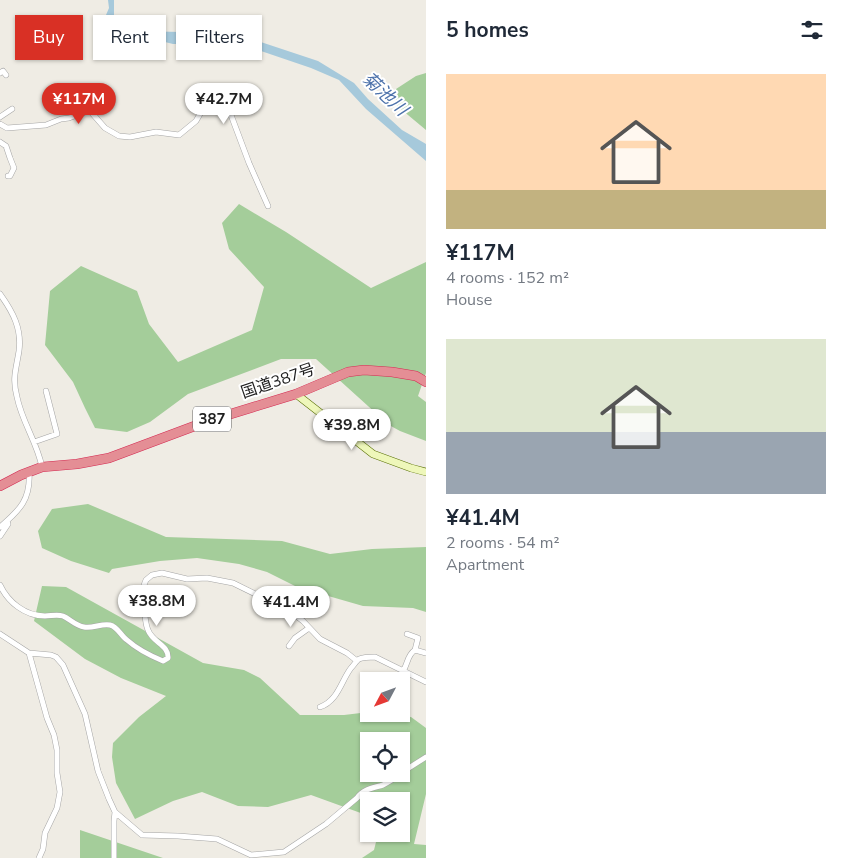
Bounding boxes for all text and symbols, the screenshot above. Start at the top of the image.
chip: Buy [15,15,83,60]
chip: Rent [93,15,166,60]
chip: Filters [176,15,262,60]
text: 5 homes [446,16,529,44]
icon: filters [798,16,826,44]
water label: 菊池川 [357,67,414,123]
pin: ¥117M [44,82,114,125]
pin: ¥42.7M [183,82,265,125]
text: ¥117M [53,88,105,110]
text: ¥42.7M [196,88,252,110]
icon: home [591,107,681,197]
text: ¥117M [446,239,515,267]
text: 4 rooms · 152 m² [446,267,569,289]
text: House [446,289,492,311]
street label: 国道387号 [238,358,318,404]
icon: home [591,372,681,462]
road number: 387 [193,406,231,432]
pin: ¥39.8M [311,408,393,451]
text: ¥39.8M [324,414,380,436]
text: ¥41.4M [446,504,520,532]
text: 2 rooms · 54 m² [446,532,559,554]
text: Apartment [446,554,524,576]
pin: ¥38.8M [116,584,198,627]
pin: ¥41.4M [250,586,332,628]
text: ¥38.8M [129,590,185,612]
text: ¥41.4M [263,591,319,613]
north arrow [360,672,410,722]
map controls [360,672,410,842]
button: locate [360,732,410,782]
button: layers [360,792,410,842]

